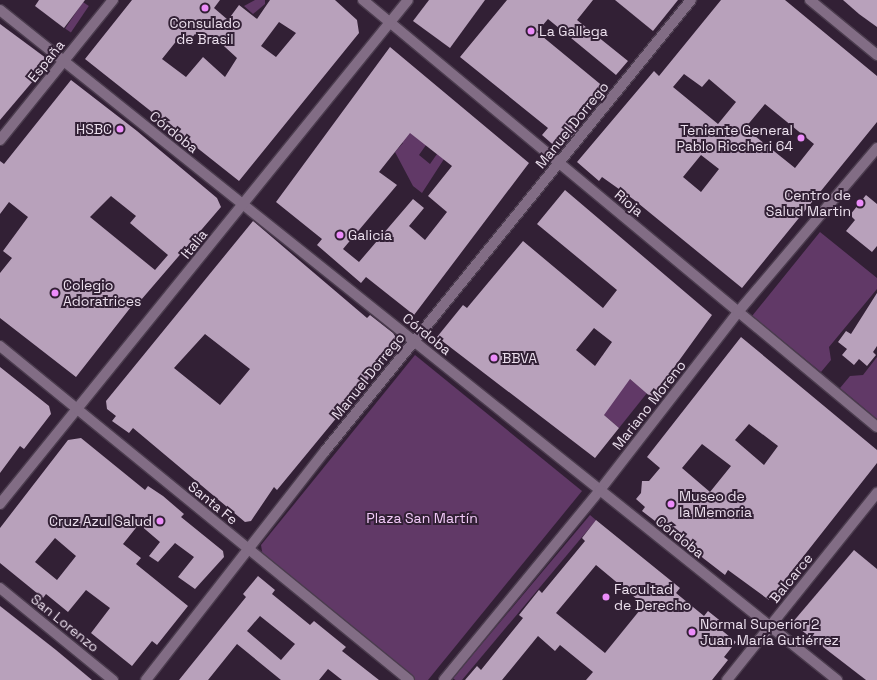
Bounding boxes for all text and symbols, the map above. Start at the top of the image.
marker: Consulado de Brasil [200,3,210,13]
place label: Consulado de Brasil [169,15,241,48]
place label: La Gallega [539,23,608,39]
marker: La Gallega [526,26,536,36]
street label: España [24,37,68,85]
street label: Manuel Dorrego [532,78,612,172]
street label: Córdoba [146,107,202,157]
place label: HSBC [76,121,112,137]
place label: Teniente General Pablo Riccheri 64 [676,122,793,154]
marker: HSBC [115,124,125,134]
marker: Teniente General Pablo Riccheri 64 [796,133,806,143]
street label: Rioja [611,186,647,220]
place label: Centro de Salud Martin [766,187,851,220]
marker: Centro de Salud Martin [854,197,866,209]
street label: Italia [177,226,211,262]
place label: Galicia [348,227,392,243]
marker: Galicia [335,230,345,240]
place label: Colegio Adoratrices [63,277,141,310]
marker: Colegio Adoratrices [50,288,60,298]
street label: Córdoba [399,309,455,359]
street label: Manuel Dorrego [328,329,408,423]
place label: BBVA [502,350,537,366]
marker: BBVA [489,353,499,363]
street label: Mariano Moreno [609,357,689,453]
street label: Santa Fe [185,478,241,528]
place label: Museo de la Memoria [679,488,752,520]
marker: Museo de la Memoria [666,499,676,509]
park label: Plaza San Martín [366,510,478,526]
street label: Córdoba [652,512,708,562]
place label: Cruz Azul Salud [49,513,152,529]
marker: Cruz Azul Salud [155,516,165,526]
street label: Balcarce [766,550,816,606]
place label: Facultad de Derecho [614,581,691,614]
street label: San Lorenzo [28,590,102,656]
marker: Facultad de Derecho [601,592,611,602]
place label: Normal Superior 2 Juan María Gutiérrez [700,616,839,648]
marker: Normal Superior 2 Juan María Gutiérrez [687,627,697,637]

